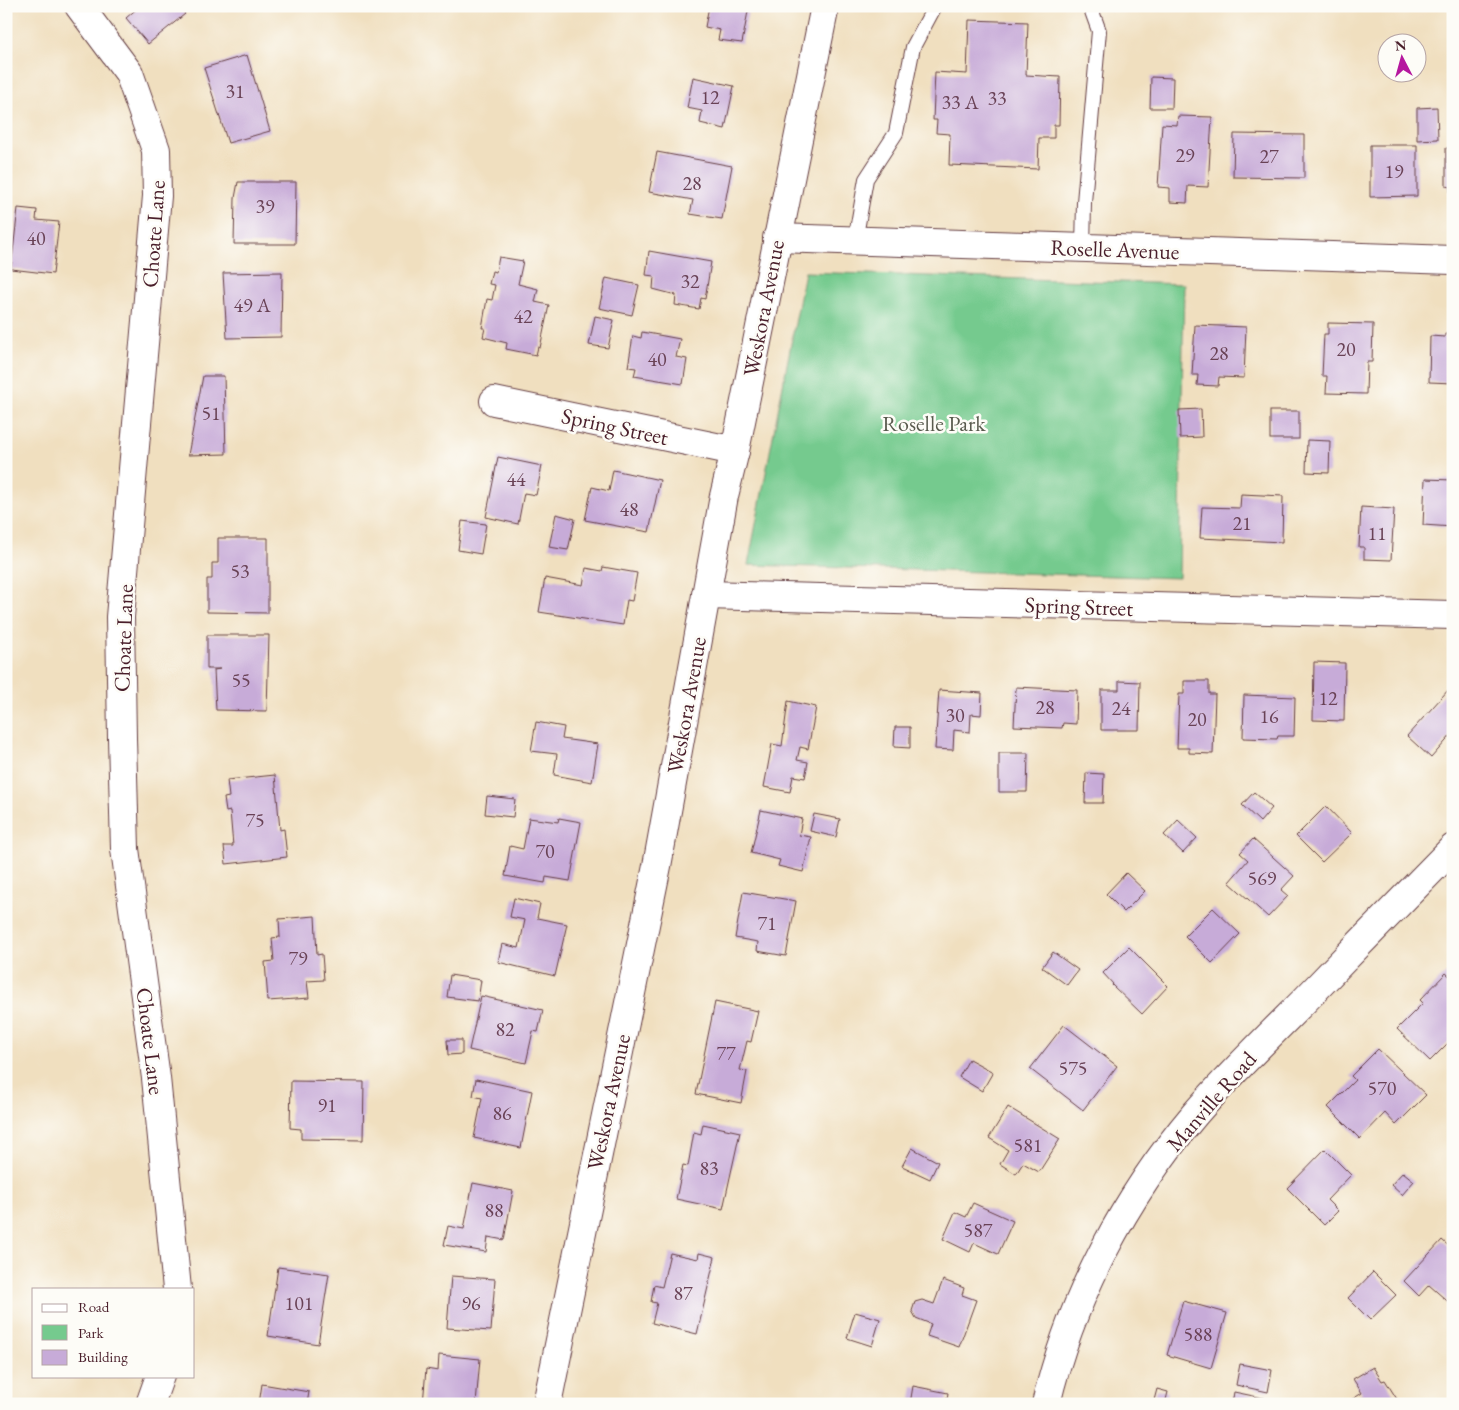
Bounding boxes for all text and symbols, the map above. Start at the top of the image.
north arrow [1376,32,1426,82]
text: N [1394,35,1408,55]
house number: 31 [225,78,245,104]
house number: 12 [700,84,720,110]
house number: 33 [987,85,1007,111]
house number: 33 A [941,89,979,115]
house number: 29 [1175,142,1195,168]
house number: 27 [1259,143,1279,169]
house number: 19 [1384,158,1404,184]
house number: 28 [682,170,702,196]
street label: Choate Lane [135,179,172,289]
house number: 39 [255,193,275,219]
house number: 40 [26,225,46,251]
street label: Roselle Avenue [1050,233,1180,266]
street label: Weskora Avenue [736,237,791,379]
house number: 32 [680,268,700,294]
house number: 49 A [233,292,271,318]
house number: 42 [513,303,533,329]
house number: 20 [1336,336,1356,362]
house number: 28 [1209,340,1229,366]
house number: 40 [647,346,667,372]
house number: 51 [201,400,221,426]
street label: Spring Street [559,401,671,452]
park label: Roselle Park [882,409,986,438]
house number: 44 [506,466,526,492]
house number: 48 [619,496,639,522]
house number: 21 [1232,510,1252,536]
house number: 11 [1367,520,1387,546]
house number: 53 [230,558,250,584]
street label: Choate Lane [107,583,140,692]
street label: Spring Street [1024,590,1134,623]
street label: Weskora Avenue [660,634,713,776]
house number: 55 [231,667,251,693]
house number: 12 [1318,685,1338,711]
house number: 28 [1035,694,1055,720]
house number: 24 [1111,695,1131,721]
house number: 30 [945,702,965,728]
house number: 16 [1259,703,1279,729]
house number: 20 [1187,706,1207,732]
house number: 75 [245,807,265,833]
house number: 70 [535,838,555,864]
house number: 569 [1248,865,1277,891]
house number: 71 [757,910,777,936]
house number: 79 [288,945,308,971]
street label: Choate Lane [130,986,172,1097]
house number: 82 [495,1016,515,1042]
street label: Weskora Avenue [580,1031,637,1173]
house number: 77 [716,1040,736,1066]
street label: Manville Road [1160,1044,1264,1158]
house number: 575 [1059,1055,1087,1081]
house number: 570 [1368,1075,1397,1101]
house number: 91 [317,1092,337,1118]
house number: 86 [492,1100,512,1126]
house number: 581 [1014,1132,1042,1158]
house number: 83 [699,1155,719,1181]
house number: 88 [484,1197,504,1223]
house number: 587 [964,1217,993,1243]
house number: 87 [673,1280,693,1306]
legend [32,1288,195,1378]
house number: 101 [285,1290,313,1316]
house number: 96 [461,1290,481,1316]
text: Road [78,1297,110,1316]
house number: 588 [1184,1321,1212,1347]
text: Park [78,1323,105,1342]
text: Building [78,1347,128,1366]

